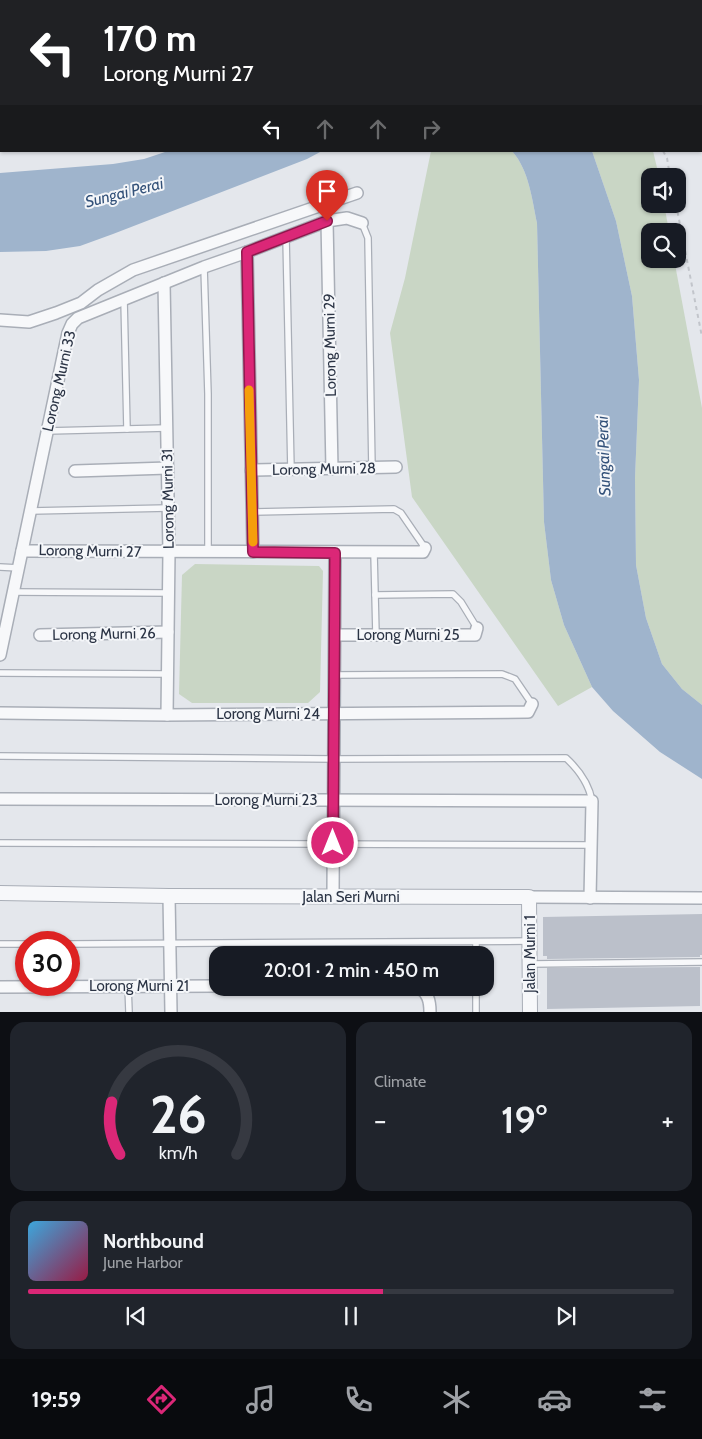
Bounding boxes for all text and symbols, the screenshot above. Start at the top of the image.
text: 170 m [103,17,196,60]
icon: left [20,20,85,85]
text: Lorong Murni 27 [103,60,253,87]
icon: left [258,115,286,143]
icon: ahead [311,115,339,143]
icon: ahead [364,115,392,143]
icon: right [417,115,445,143]
map controls [641,168,686,268]
button: sound [641,168,686,213]
pin [306,170,348,221]
water label: Sungai Perai [83,173,166,211]
icon: arrive [313,177,341,205]
button: search [641,223,686,268]
street label: Lorong Murni 29 [320,293,340,397]
street label: Lorong Murni 33 [39,329,79,433]
water label: Sungai Perai [593,415,614,496]
street label: Lorong Murni 31 [158,449,178,549]
street label: Lorong Murni 28 [272,459,376,479]
street label: Lorong Murni 27 [39,541,142,561]
street label: Lorong Murni 26 [52,624,156,644]
street label: Lorong Murni 25 [356,626,460,644]
street label: Lorong Murni 24 [216,705,320,723]
street label: Lorong Murni 23 [214,791,318,809]
position arrow [306,816,358,868]
street label: Jalan Seri Murni [301,888,400,906]
street label: Jalan Murni 1 [521,915,539,994]
speed limit sign: 30 [15,931,80,996]
text: 20:01 · 2 min · 450 m [264,959,439,982]
street label: Lorong Murni 21 [89,977,189,995]
text: Climate [374,1072,426,1091]
text: 26 [150,1083,206,1146]
text: 19° [501,1096,547,1143]
text: − [374,1103,386,1137]
text: + [662,1103,674,1137]
text: km/h [158,1142,198,1163]
text: Northbound [103,1230,204,1253]
text: June Harbor [103,1253,183,1272]
icon: previous [122,1302,150,1330]
icon: pause [337,1302,365,1330]
icon: next [552,1302,580,1330]
icon: directions [144,1382,179,1417]
icon: music [243,1382,278,1417]
icon: phone [341,1382,376,1417]
icon: climate [439,1382,474,1417]
icon: car [537,1382,572,1417]
icon: filters [635,1382,670,1417]
text: 19:59 [32,1386,81,1413]

